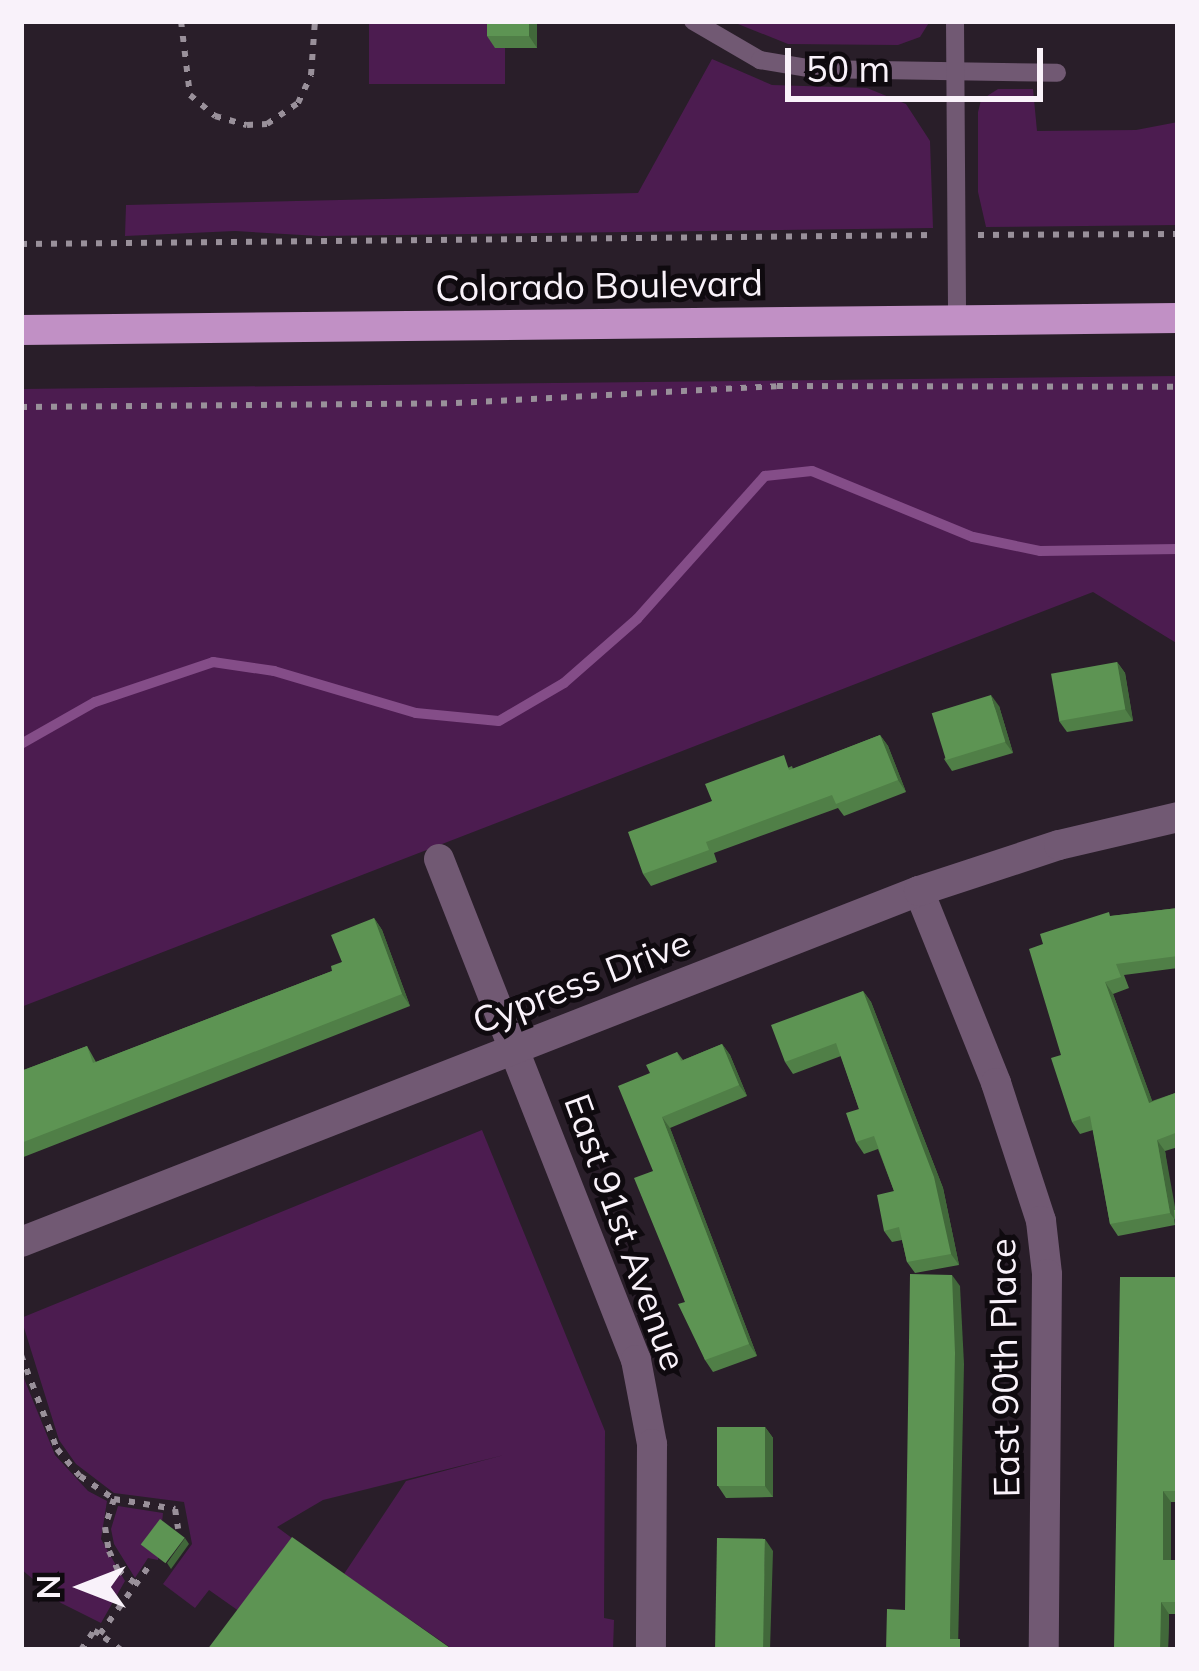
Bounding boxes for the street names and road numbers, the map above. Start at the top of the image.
street label: Colorado Boulevard [435,261,763,309]
street label: Cypress Drive [466,920,696,1042]
street label: East 91st Avenue [556,1088,696,1376]
street label: East 90th Place [980,1238,1028,1498]

